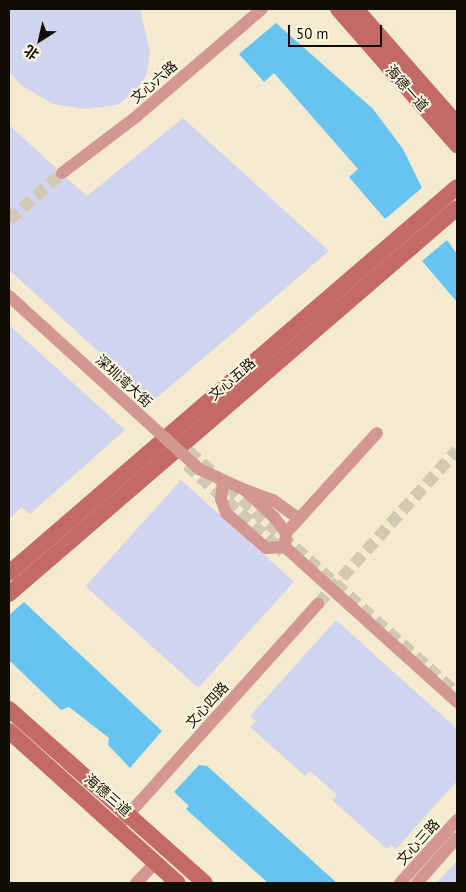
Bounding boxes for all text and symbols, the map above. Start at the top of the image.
north arrow [15,15,65,65]
scale bar [291,15,385,47]
text: 50 m [296,24,329,43]
text: 北 [21,41,42,64]
street label: 文心六路 [127,57,181,107]
street label: 海德一道 [382,61,432,115]
street label: 深圳湾大街 [92,351,156,411]
street label: 文心五路 [205,354,259,404]
street label: 文心四路 [182,679,232,731]
street label: 海德三道 [81,770,135,820]
street label: 文心三路 [393,816,443,868]

